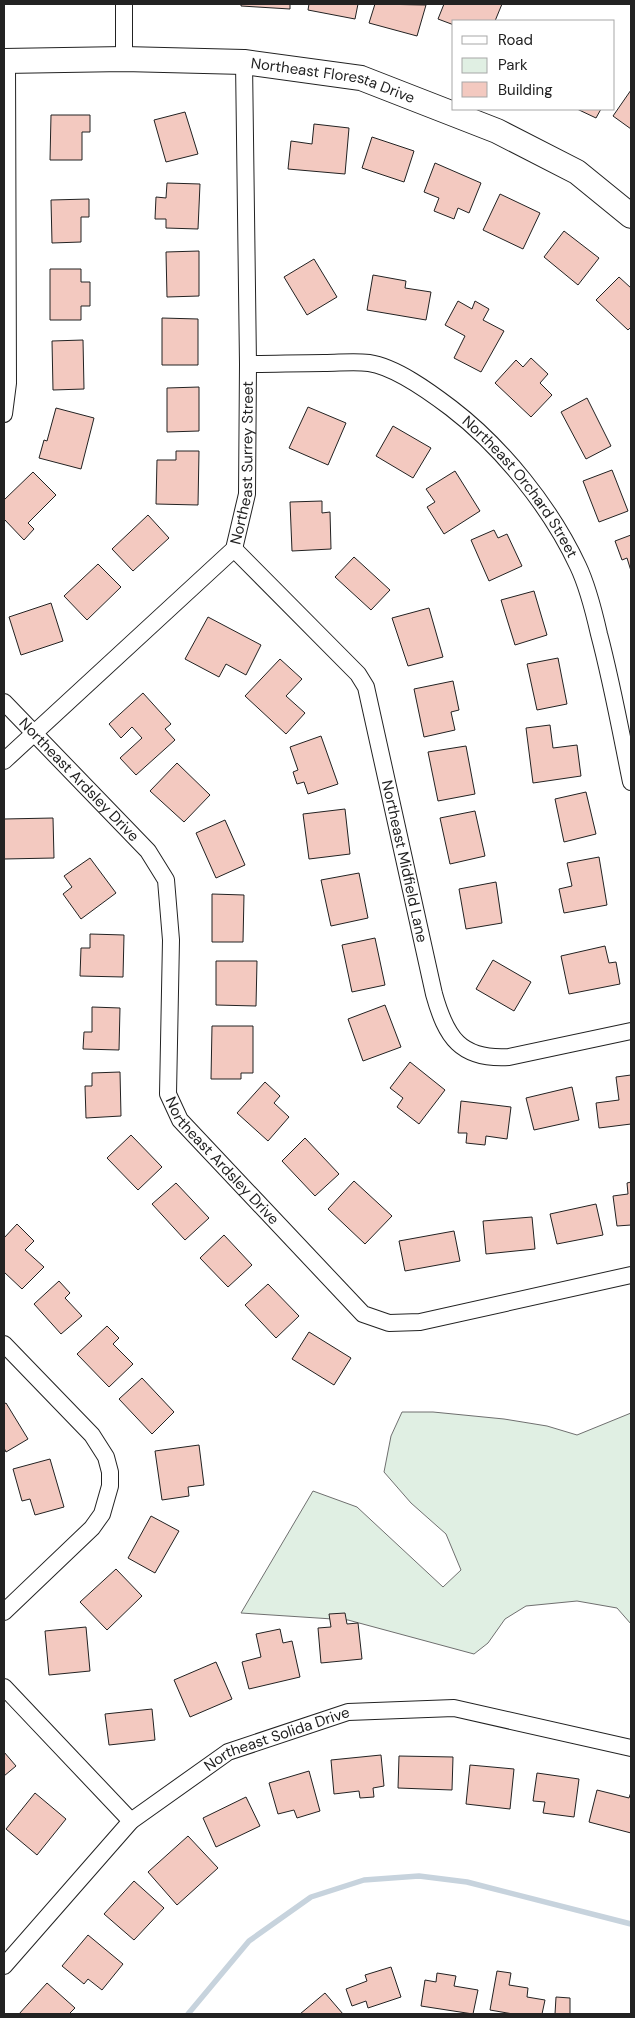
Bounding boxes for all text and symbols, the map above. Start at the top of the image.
legend [452,20,615,110]
text: Road [498,30,533,50]
street label: Northeast Floresta Drive [249,53,418,108]
text: Park [498,55,528,75]
text: Building [498,80,553,100]
street label: Northeast Surrey Street [225,381,258,546]
street label: Northeast Orchard Street [458,411,582,561]
street label: Northeast Ardsley Drive [15,713,144,846]
street label: Northeast Midfield Lane [377,778,432,945]
street label: Northeast Ardsley Drive [161,1093,283,1229]
street label: Northeast Solida Drive [200,1702,352,1776]

